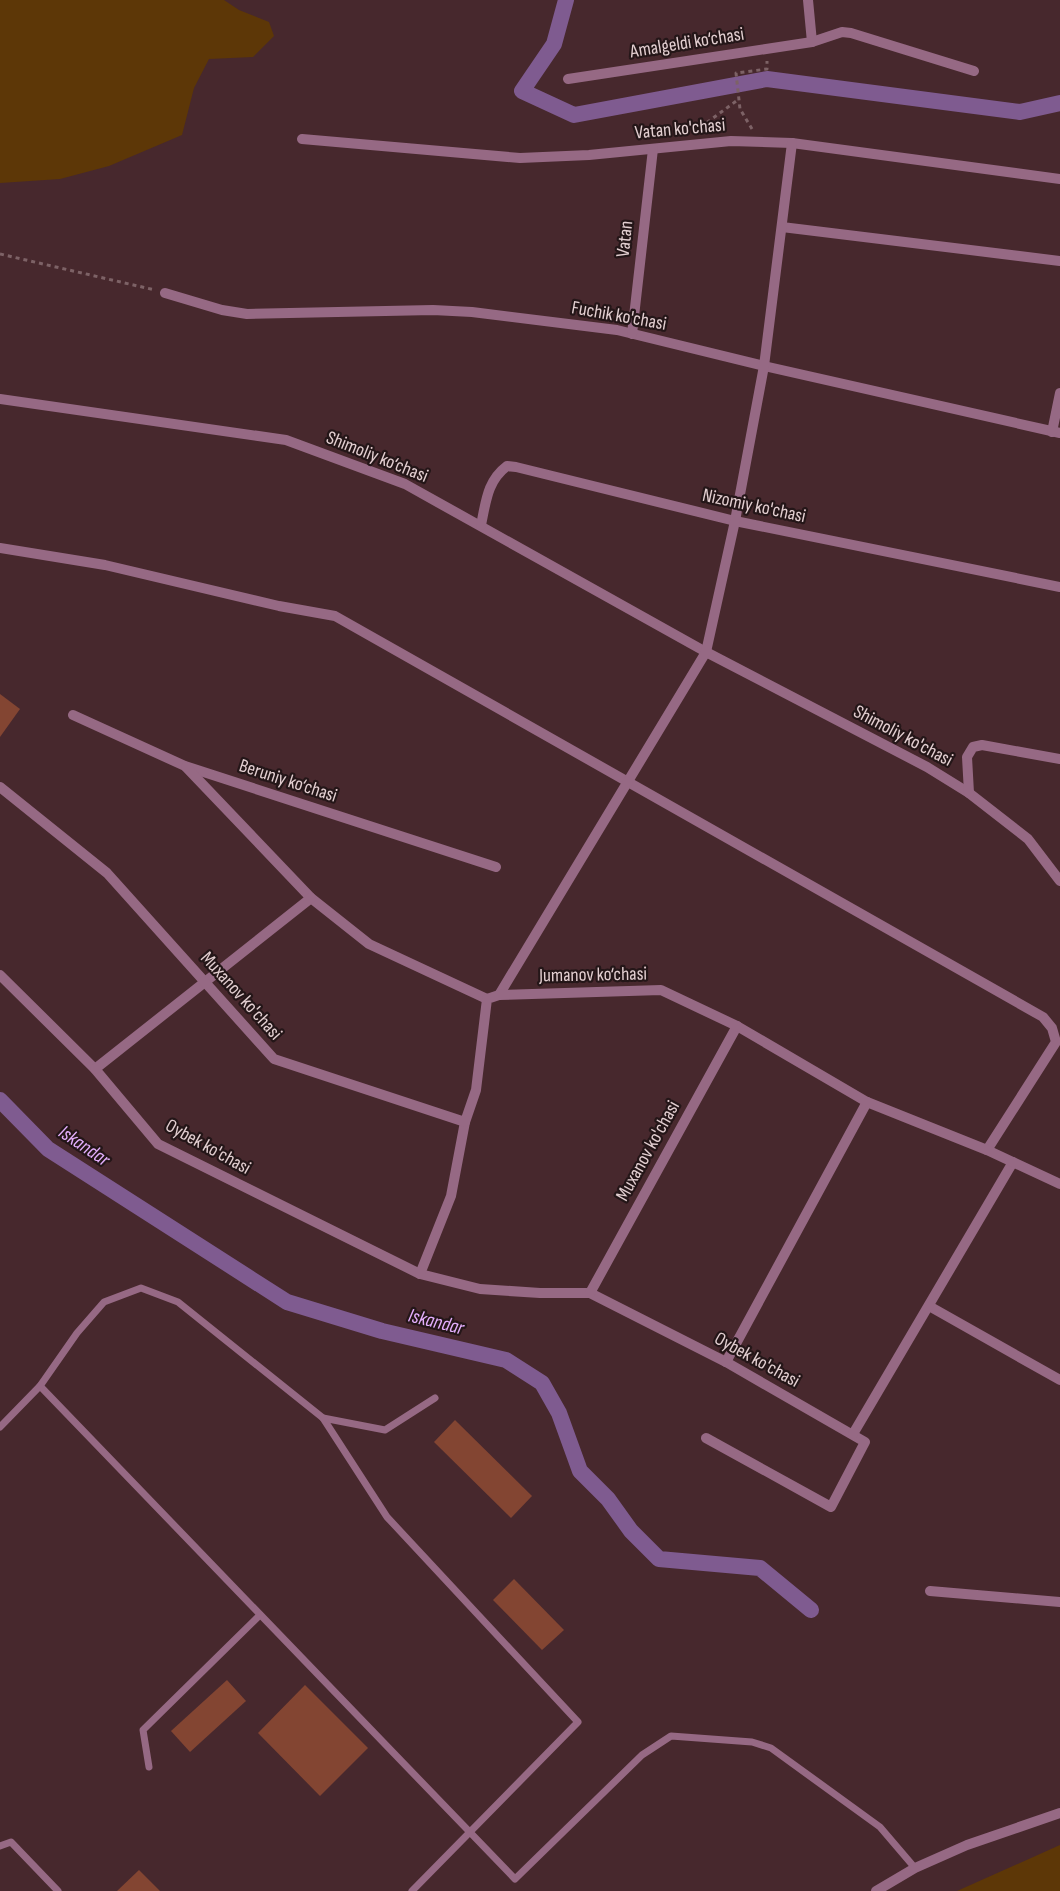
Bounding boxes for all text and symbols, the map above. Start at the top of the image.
street label: Amalgeldi ko‘chasi [627,23,746,64]
street label: Vatan ko'chasi [634,114,726,144]
street label: Vatan [612,220,638,258]
street label: Fuchik ko'chasi [570,296,668,336]
street label: Shimoliy ko‘chasi [323,426,431,488]
street label: Nizomiy ko'chasi [700,484,808,528]
street label: Shimoliy ko'chasi [850,700,956,772]
street label: Beruniy ko‘chasi [236,754,340,808]
street label: Muxanov ko'chasi [195,947,287,1045]
street label: Jumanov ko‘chasi [538,963,647,987]
street label: Muxanov ko'chasi [611,1097,685,1205]
street label: Oybek ko'chasi [161,1114,255,1180]
water label: Iskandar [54,1120,115,1173]
water label: Iskandar [406,1304,468,1341]
street label: Oybek ko'chasi [710,1327,804,1393]

